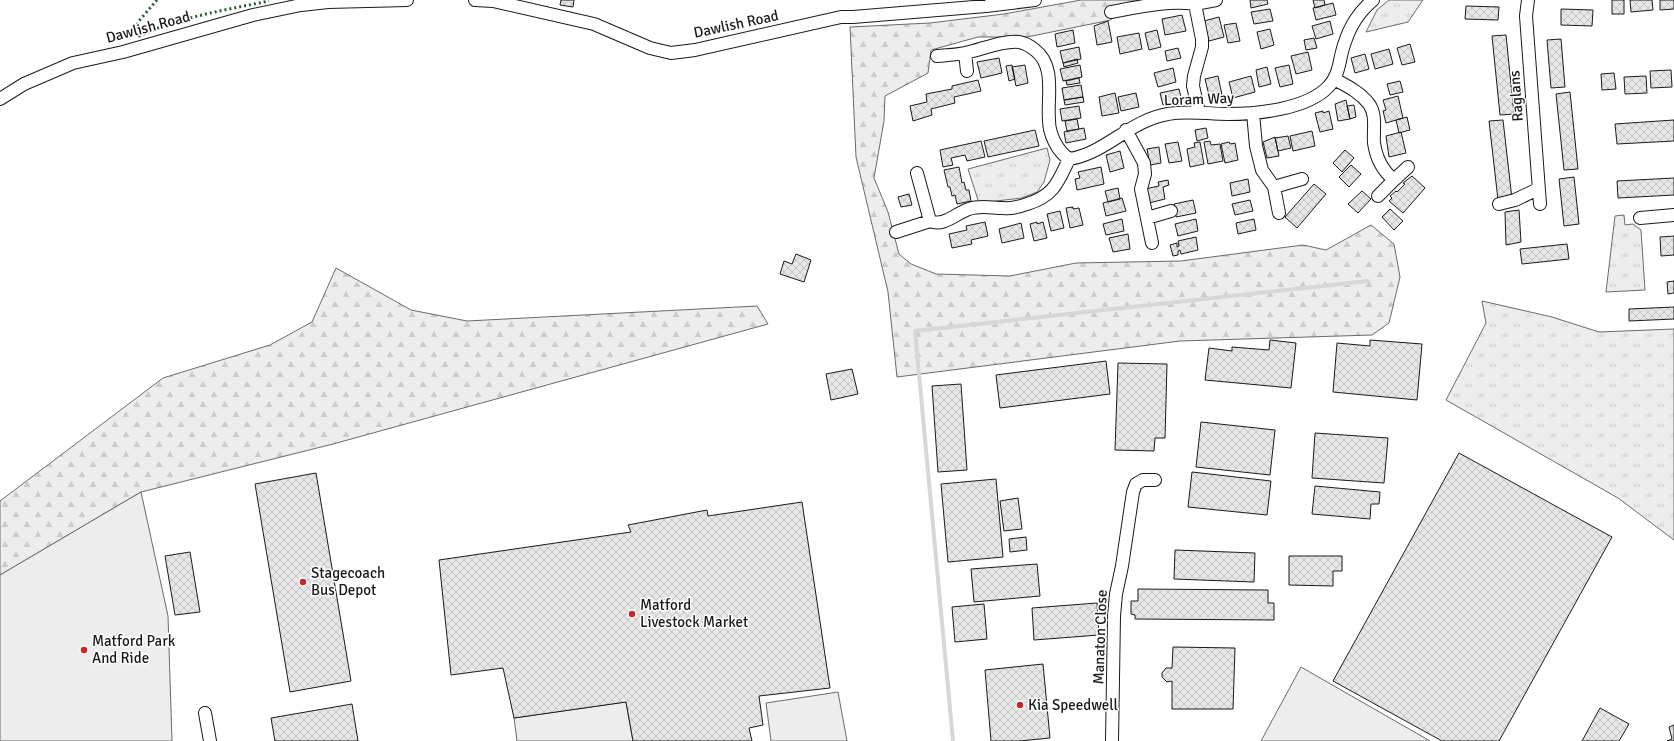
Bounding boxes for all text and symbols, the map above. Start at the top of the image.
street label: Dawlish Road [692,6,780,42]
street label: Dawlish Road [104,7,192,47]
street label: Raglans [1505,69,1527,122]
street label: Loram Way [1164,89,1234,109]
place label: Stagecoach Bus Depot [311,564,385,599]
marker: Stagecoach Bus Depot [298,577,308,587]
street label: Manaton Close [1089,589,1111,685]
place label: Matford Livestock Market [640,596,748,631]
marker: Matford Livestock Market [627,609,637,619]
place label: Matford Park And Ride [92,632,176,667]
marker: Matford Park And Ride [79,645,89,655]
place label: Kia Speedwell [1028,696,1118,714]
marker: Kia Speedwell [1015,700,1025,710]

